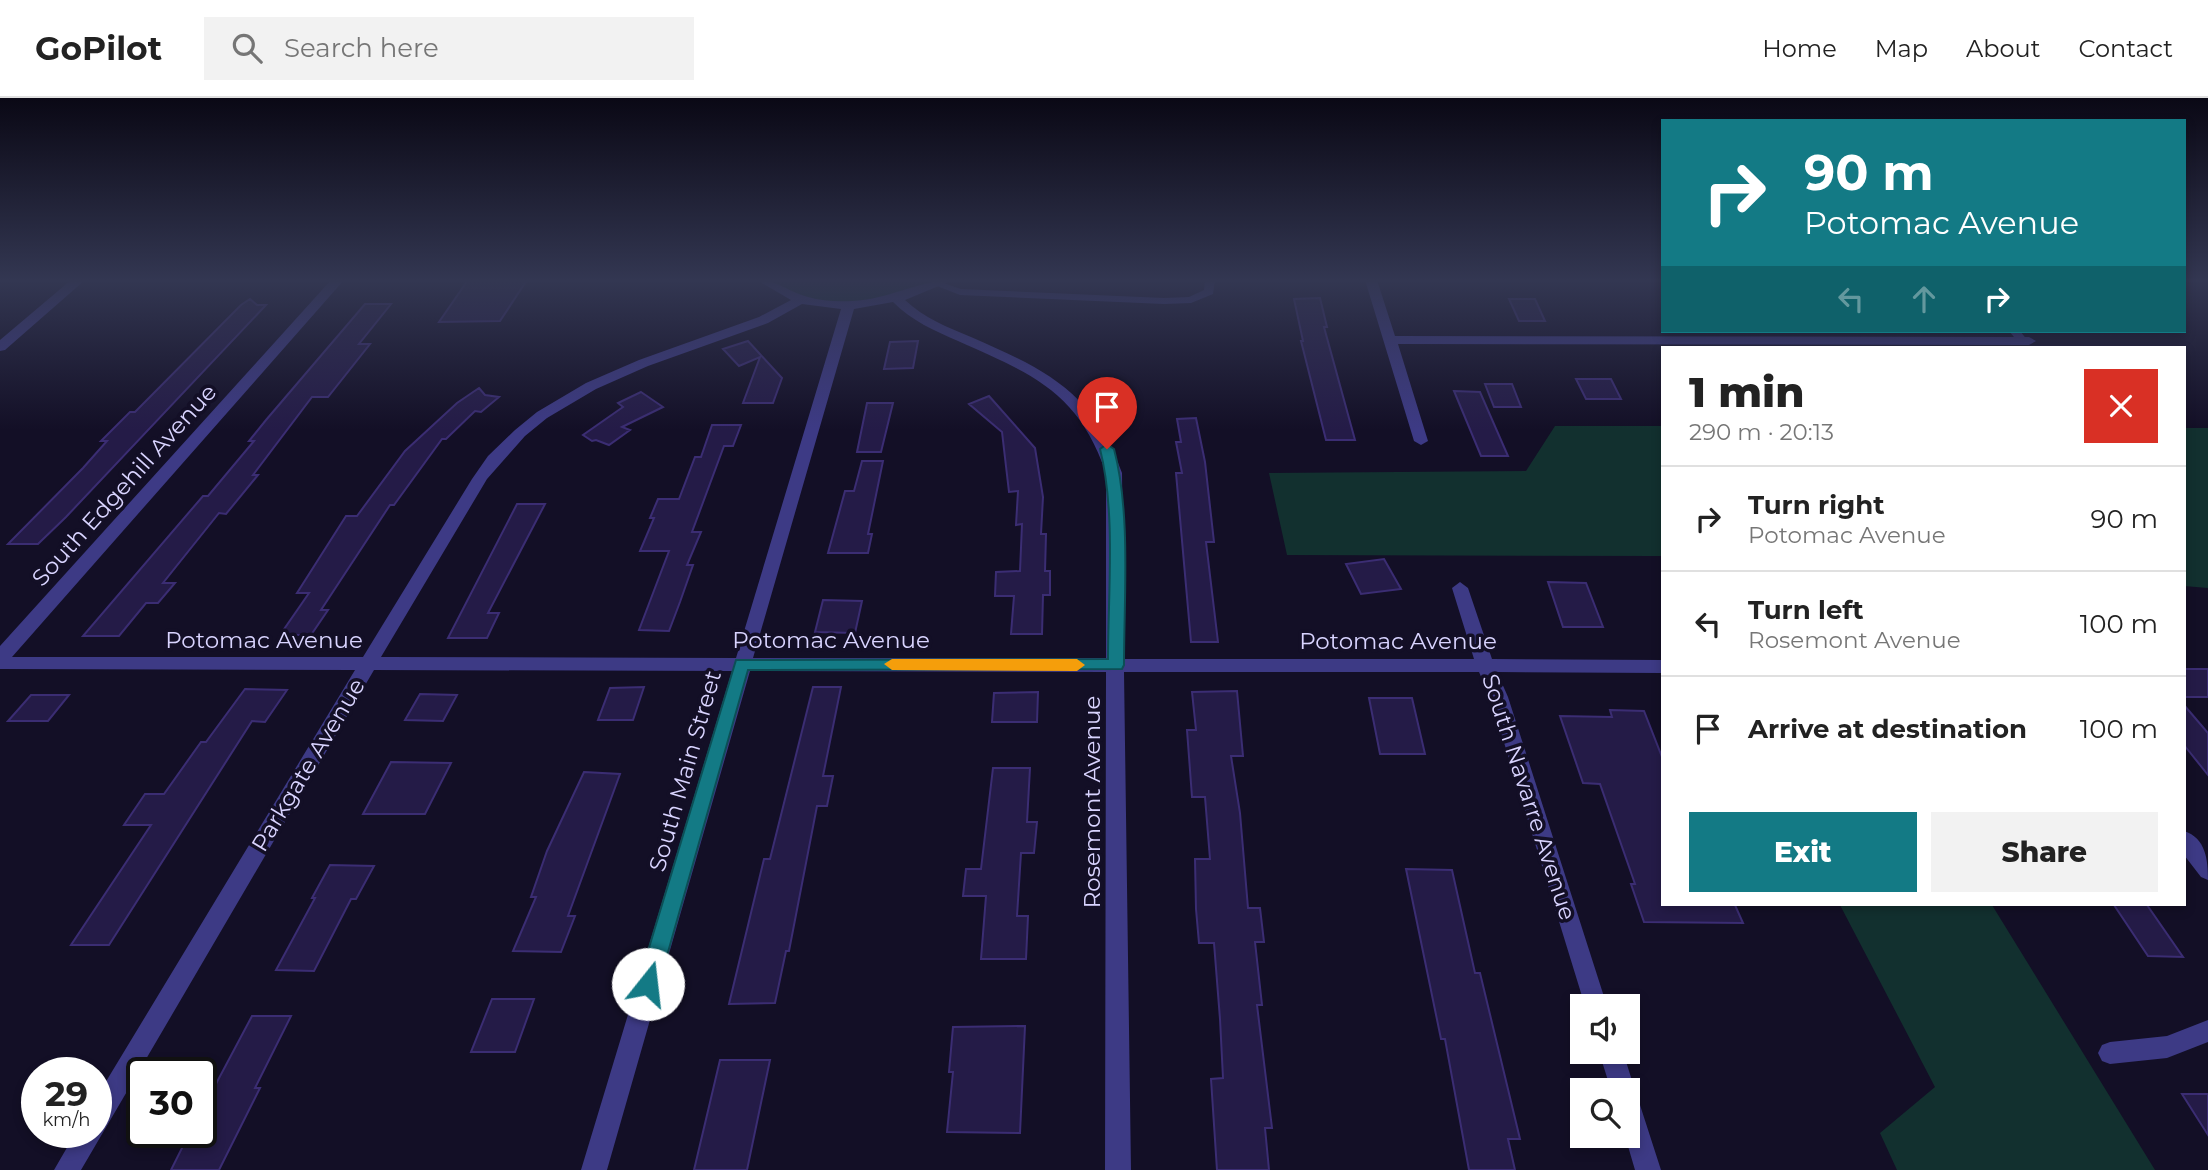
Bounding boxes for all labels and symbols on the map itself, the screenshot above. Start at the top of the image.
pin [1077,377,1137,449]
street label: South Edgehill Avenue [26,378,222,592]
street label: Potomac Avenue [165,626,363,654]
street label: Potomac Avenue [732,626,930,654]
street label: Potomac Avenue [1299,627,1497,655]
street label: South Main Street [643,667,727,875]
street label: South Navarre Avenue [1476,670,1582,924]
street label: Parkgate Avenue [245,673,371,857]
street label: Rosemont Avenue [1078,696,1106,908]
position arrow [611,947,685,1021]
speed limit sign: 30 [126,1057,217,1148]

